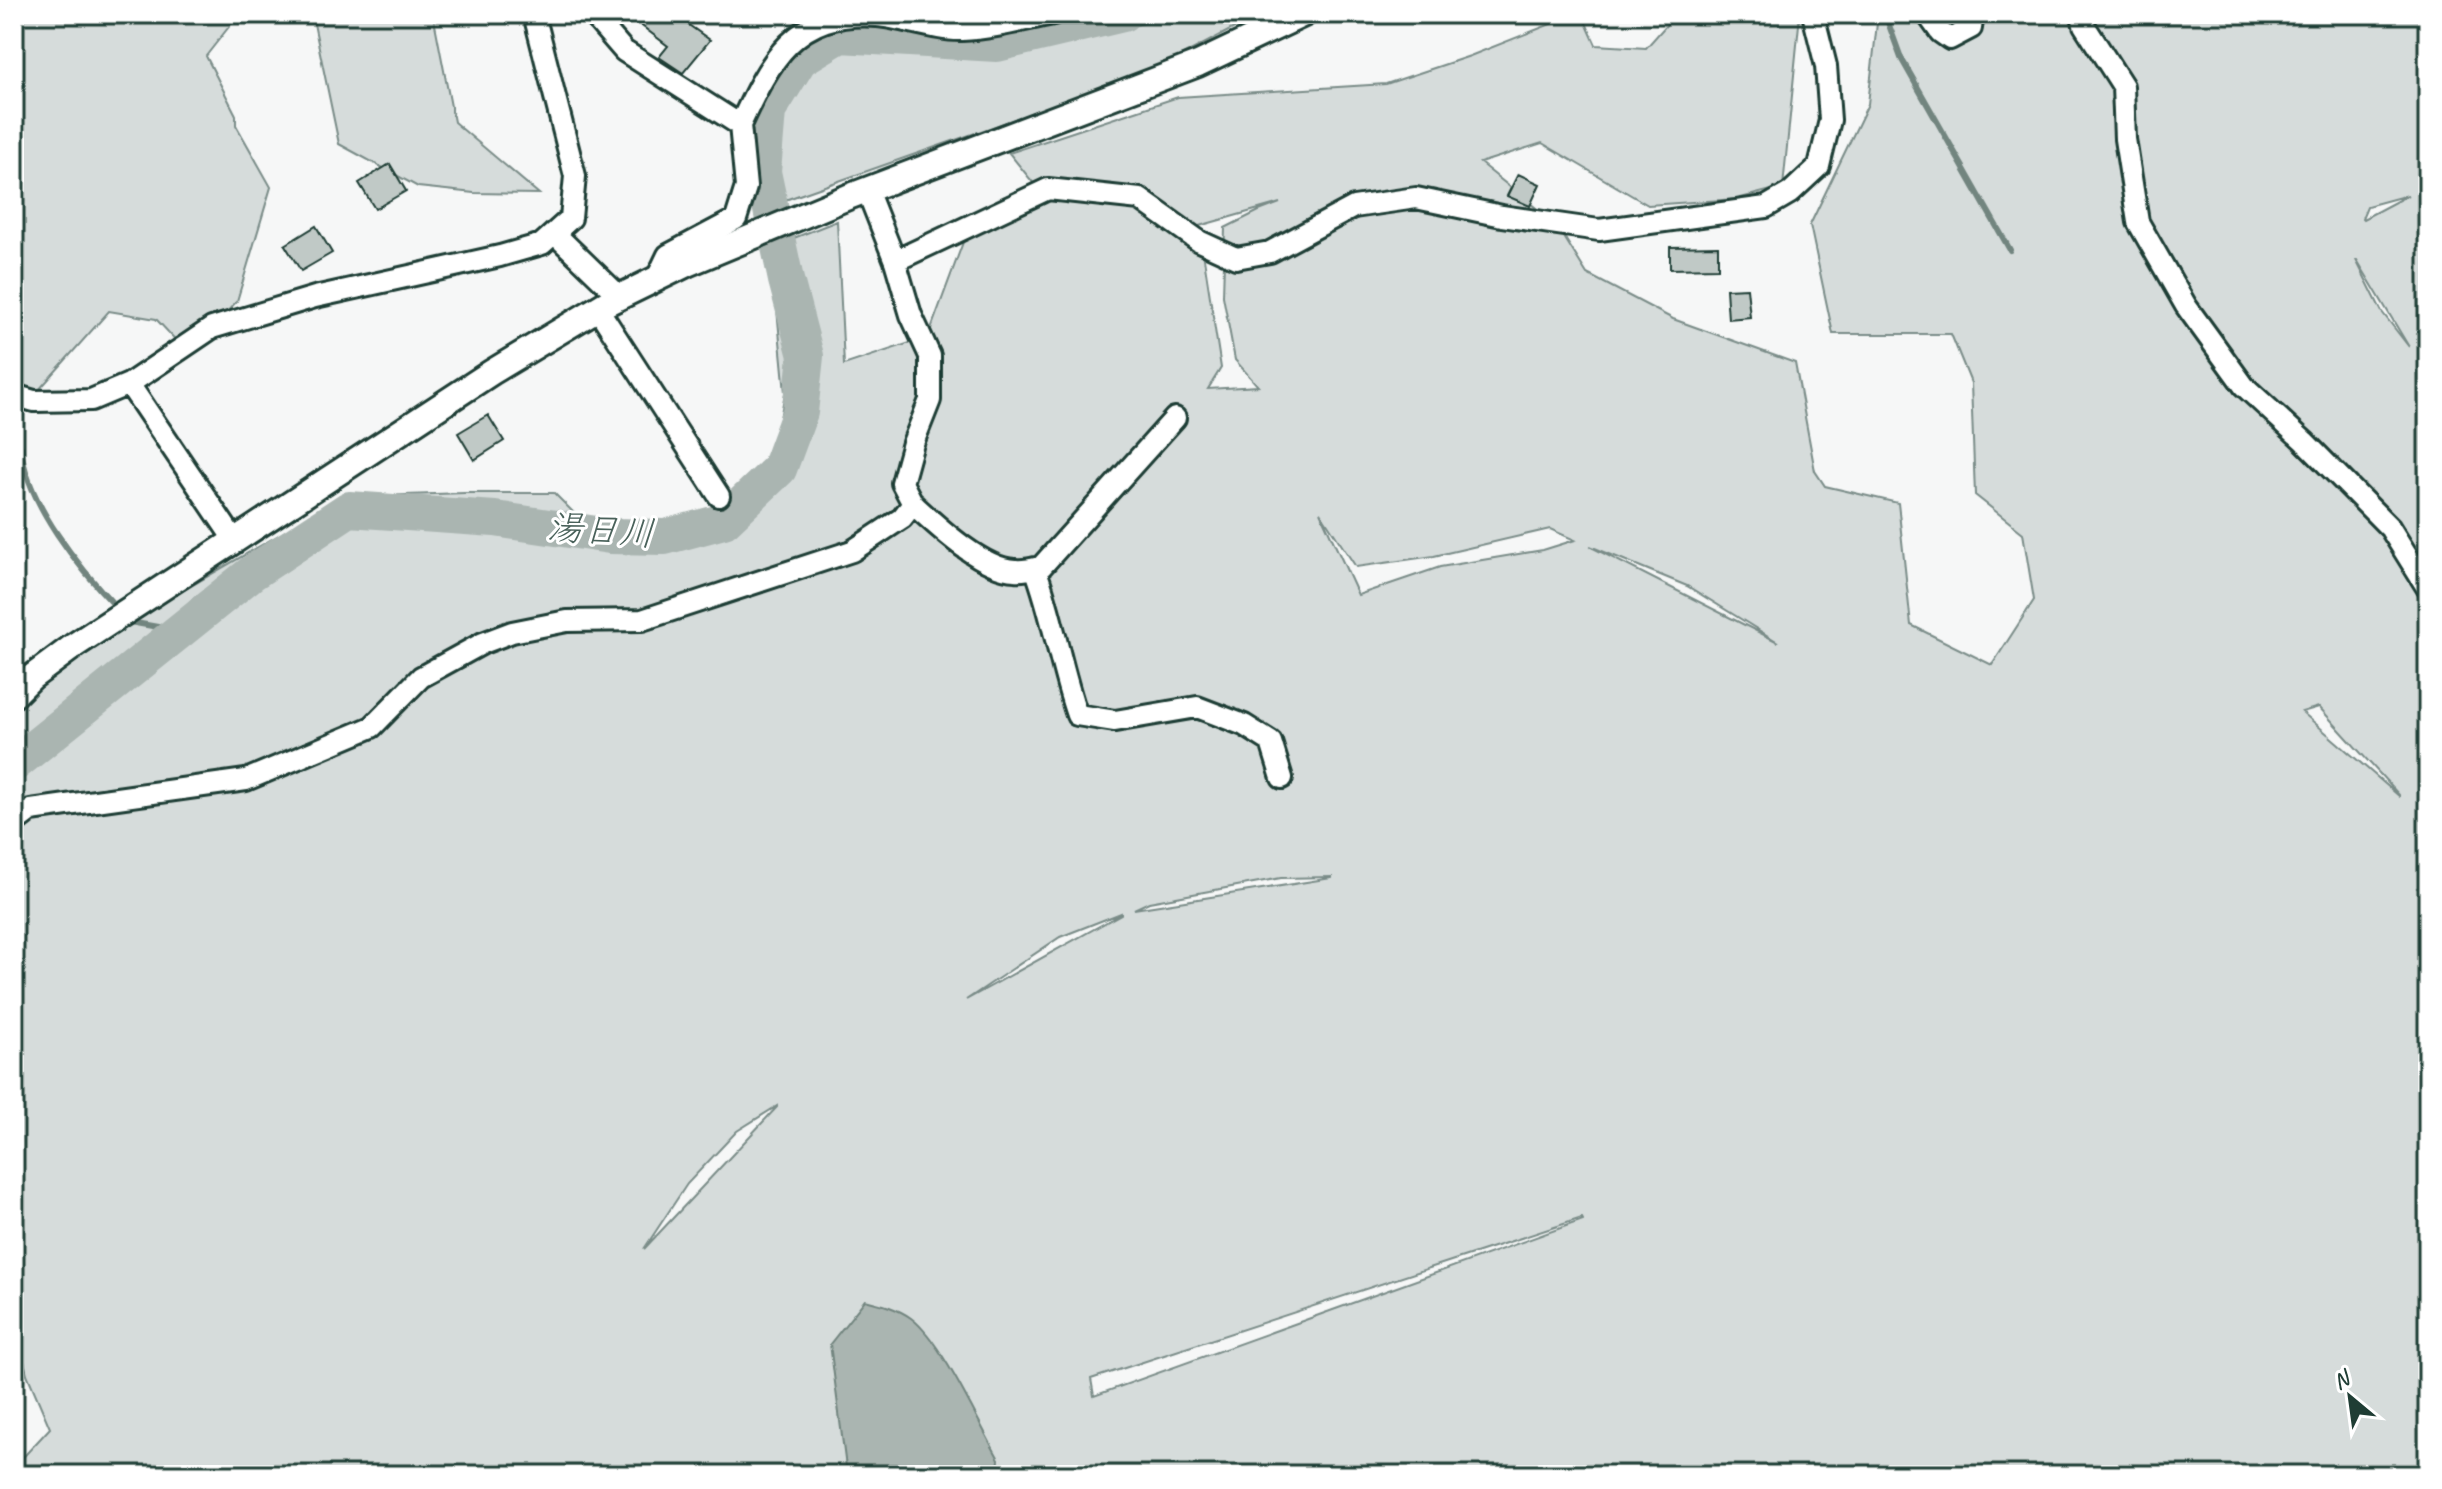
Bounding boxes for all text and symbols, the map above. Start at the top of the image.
water label: 湯日川 [546,503,656,557]
north arrow [2310,1357,2390,1437]
text: N [2328,1363,2356,1396]

